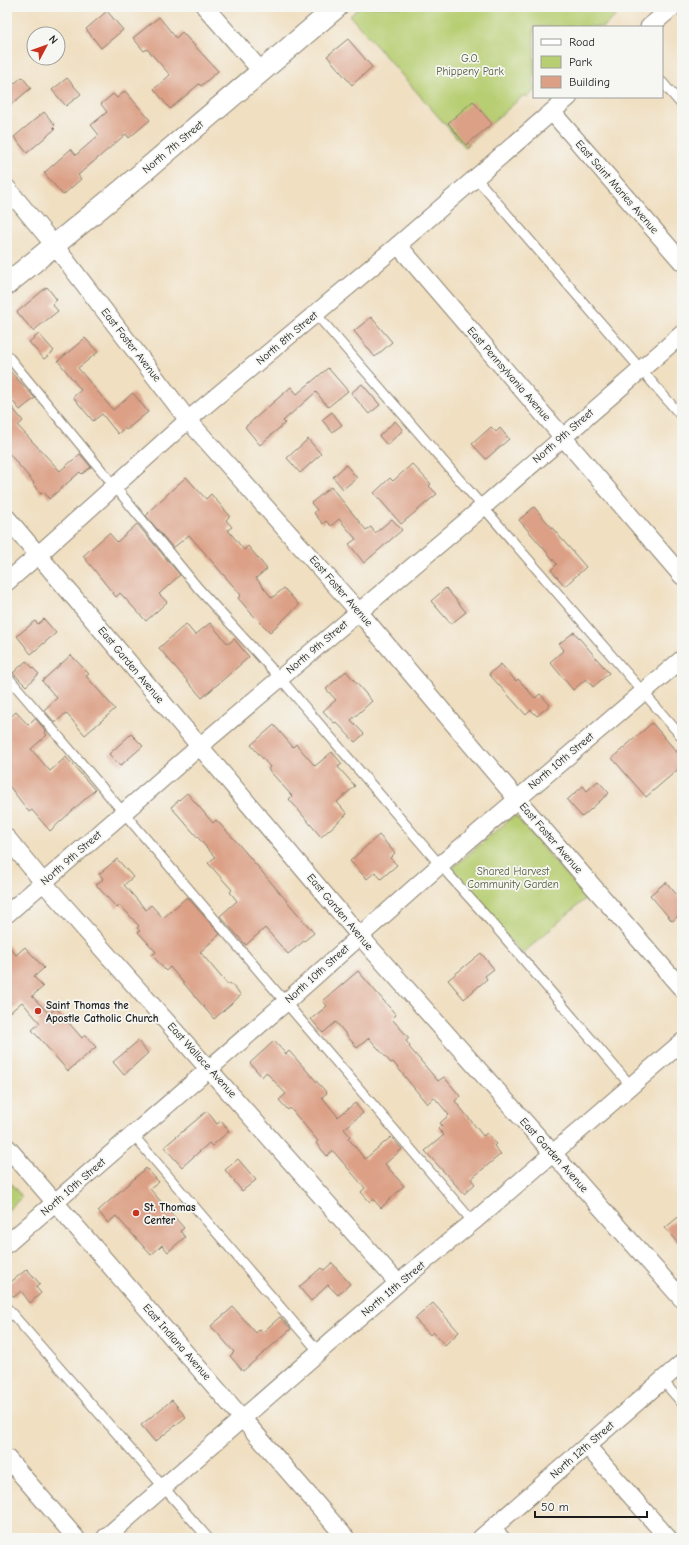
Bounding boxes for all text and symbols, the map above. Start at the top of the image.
north arrow [26,26,66,66]
legend [533,26,663,98]
text: N [46,33,60,47]
text: Road [569,35,595,49]
park label: G.O. Phippeny Park [436,52,504,78]
text: Park [569,55,592,69]
text: Building [569,75,610,89]
street label: North 7th Street [140,117,207,176]
street label: East Saint Maries Avenue [573,138,662,237]
street label: East Foster Avenue [98,306,164,385]
street label: North 8th Street [254,308,321,367]
street label: East Pennsylvania Avenue [465,324,554,424]
street label: North 9th Street [530,406,597,466]
street label: East Foster Avenue [307,553,376,629]
street label: North 9th Street [284,617,351,676]
street label: East Garden Avenue [95,624,167,706]
street label: North 10th Street [526,729,597,792]
street label: East Foster Avenue [517,800,586,876]
street label: North 9th Street [38,828,105,888]
park label: Shared Harvest Community Garden [467,865,559,891]
street label: East Garden Avenue [304,871,376,953]
street label: North 10th Street [282,941,352,1006]
place label: Saint Thomas the Apostle Catholic Church [46,999,159,1025]
marker: Saint Thomas the Apostle Catholic Church [33,1006,43,1016]
street label: East Wallace Avenue [165,1020,239,1101]
street label: East Garden Avenue [517,1115,591,1195]
street label: North 10th Street [38,1155,109,1219]
place label: St. Thomas Center [144,1201,196,1227]
marker: St. Thomas Center [131,1208,141,1218]
street label: North 11th Street [359,1258,428,1319]
street label: East Indiana Avenue [140,1301,214,1383]
street label: North 12th Street [547,1418,617,1481]
scale bar [535,1493,647,1519]
text: 50 m [541,1500,569,1514]

